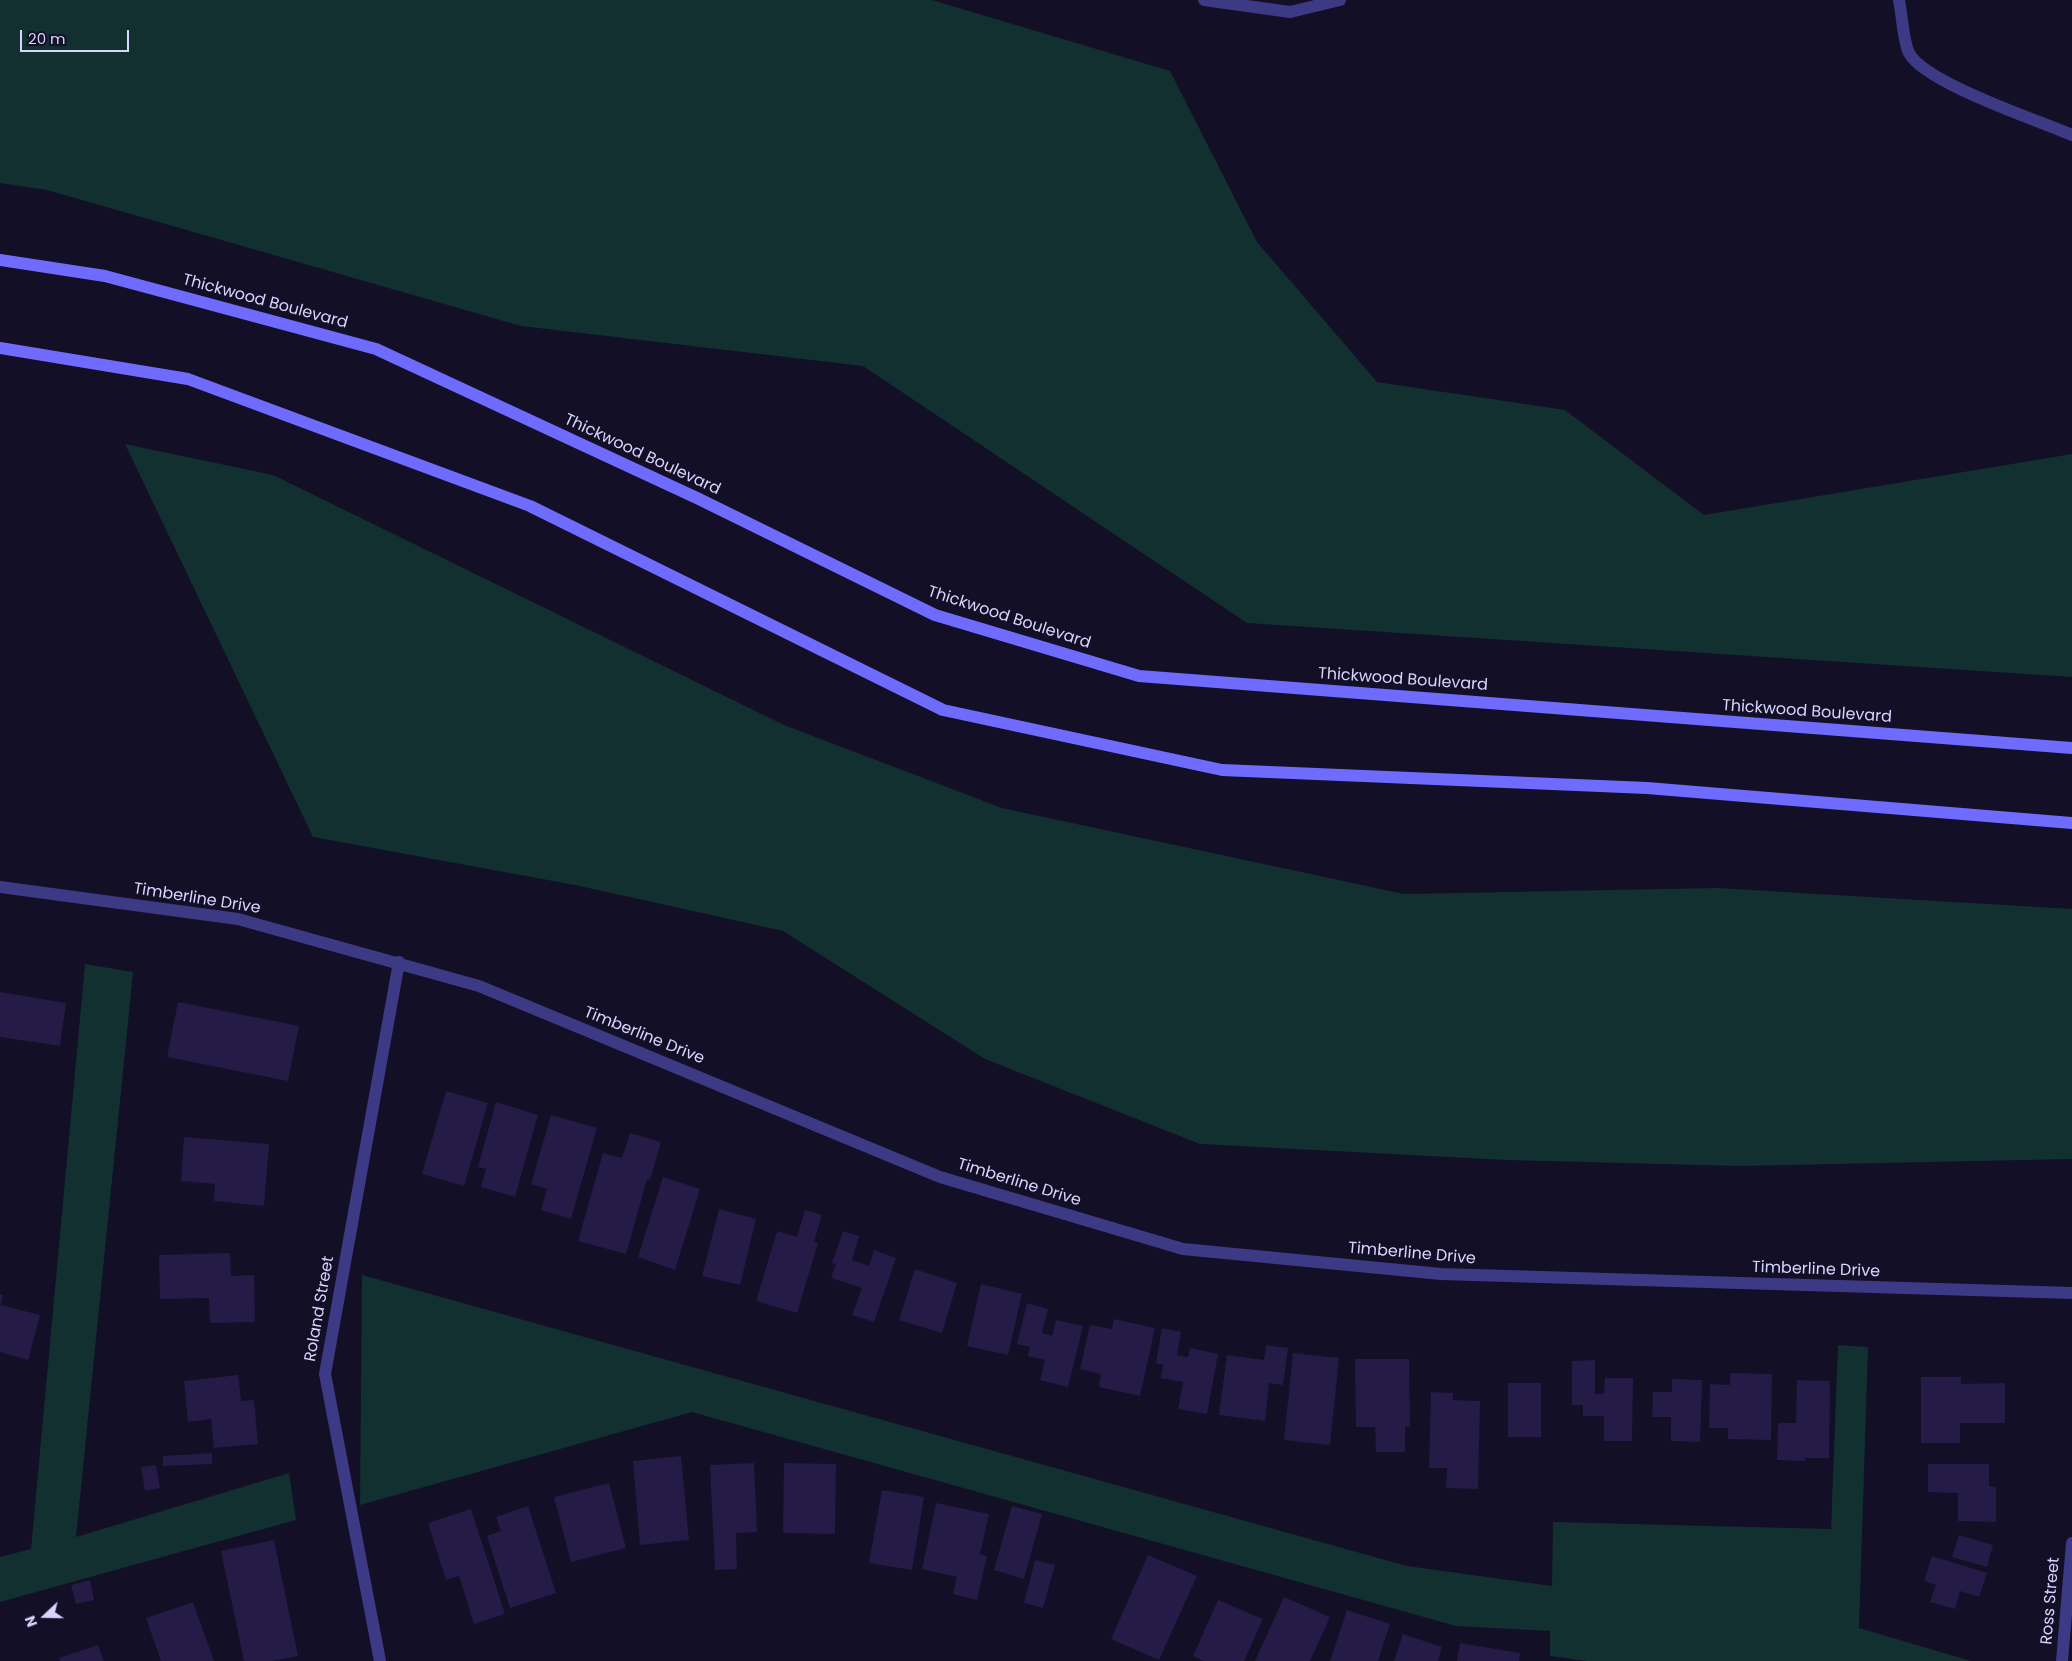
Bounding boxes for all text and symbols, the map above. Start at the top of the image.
scale bar [22,20,131,52]
text: 20 m [28,28,66,49]
street label: Thickwood Boulevard [180,271,350,333]
street label: Thickwood Boulevard [561,410,723,500]
street label: Thickwood Boulevard [925,583,1093,653]
street label: Thickwood Boulevard [1317,664,1489,696]
street label: Thickwood Boulevard [1721,696,1893,728]
street label: Timberline Drive [132,879,262,919]
street label: Timberline Drive [581,1003,707,1069]
street label: Timberline Drive [955,1155,1083,1211]
street label: Timberline Drive [1347,1239,1477,1269]
street label: Roland Street [301,1255,339,1363]
street label: Timberline Drive [1752,1258,1880,1282]
street label: Ross Street [2038,1556,2064,1646]
north arrow [20,1591,70,1641]
text: N [20,1613,42,1630]

